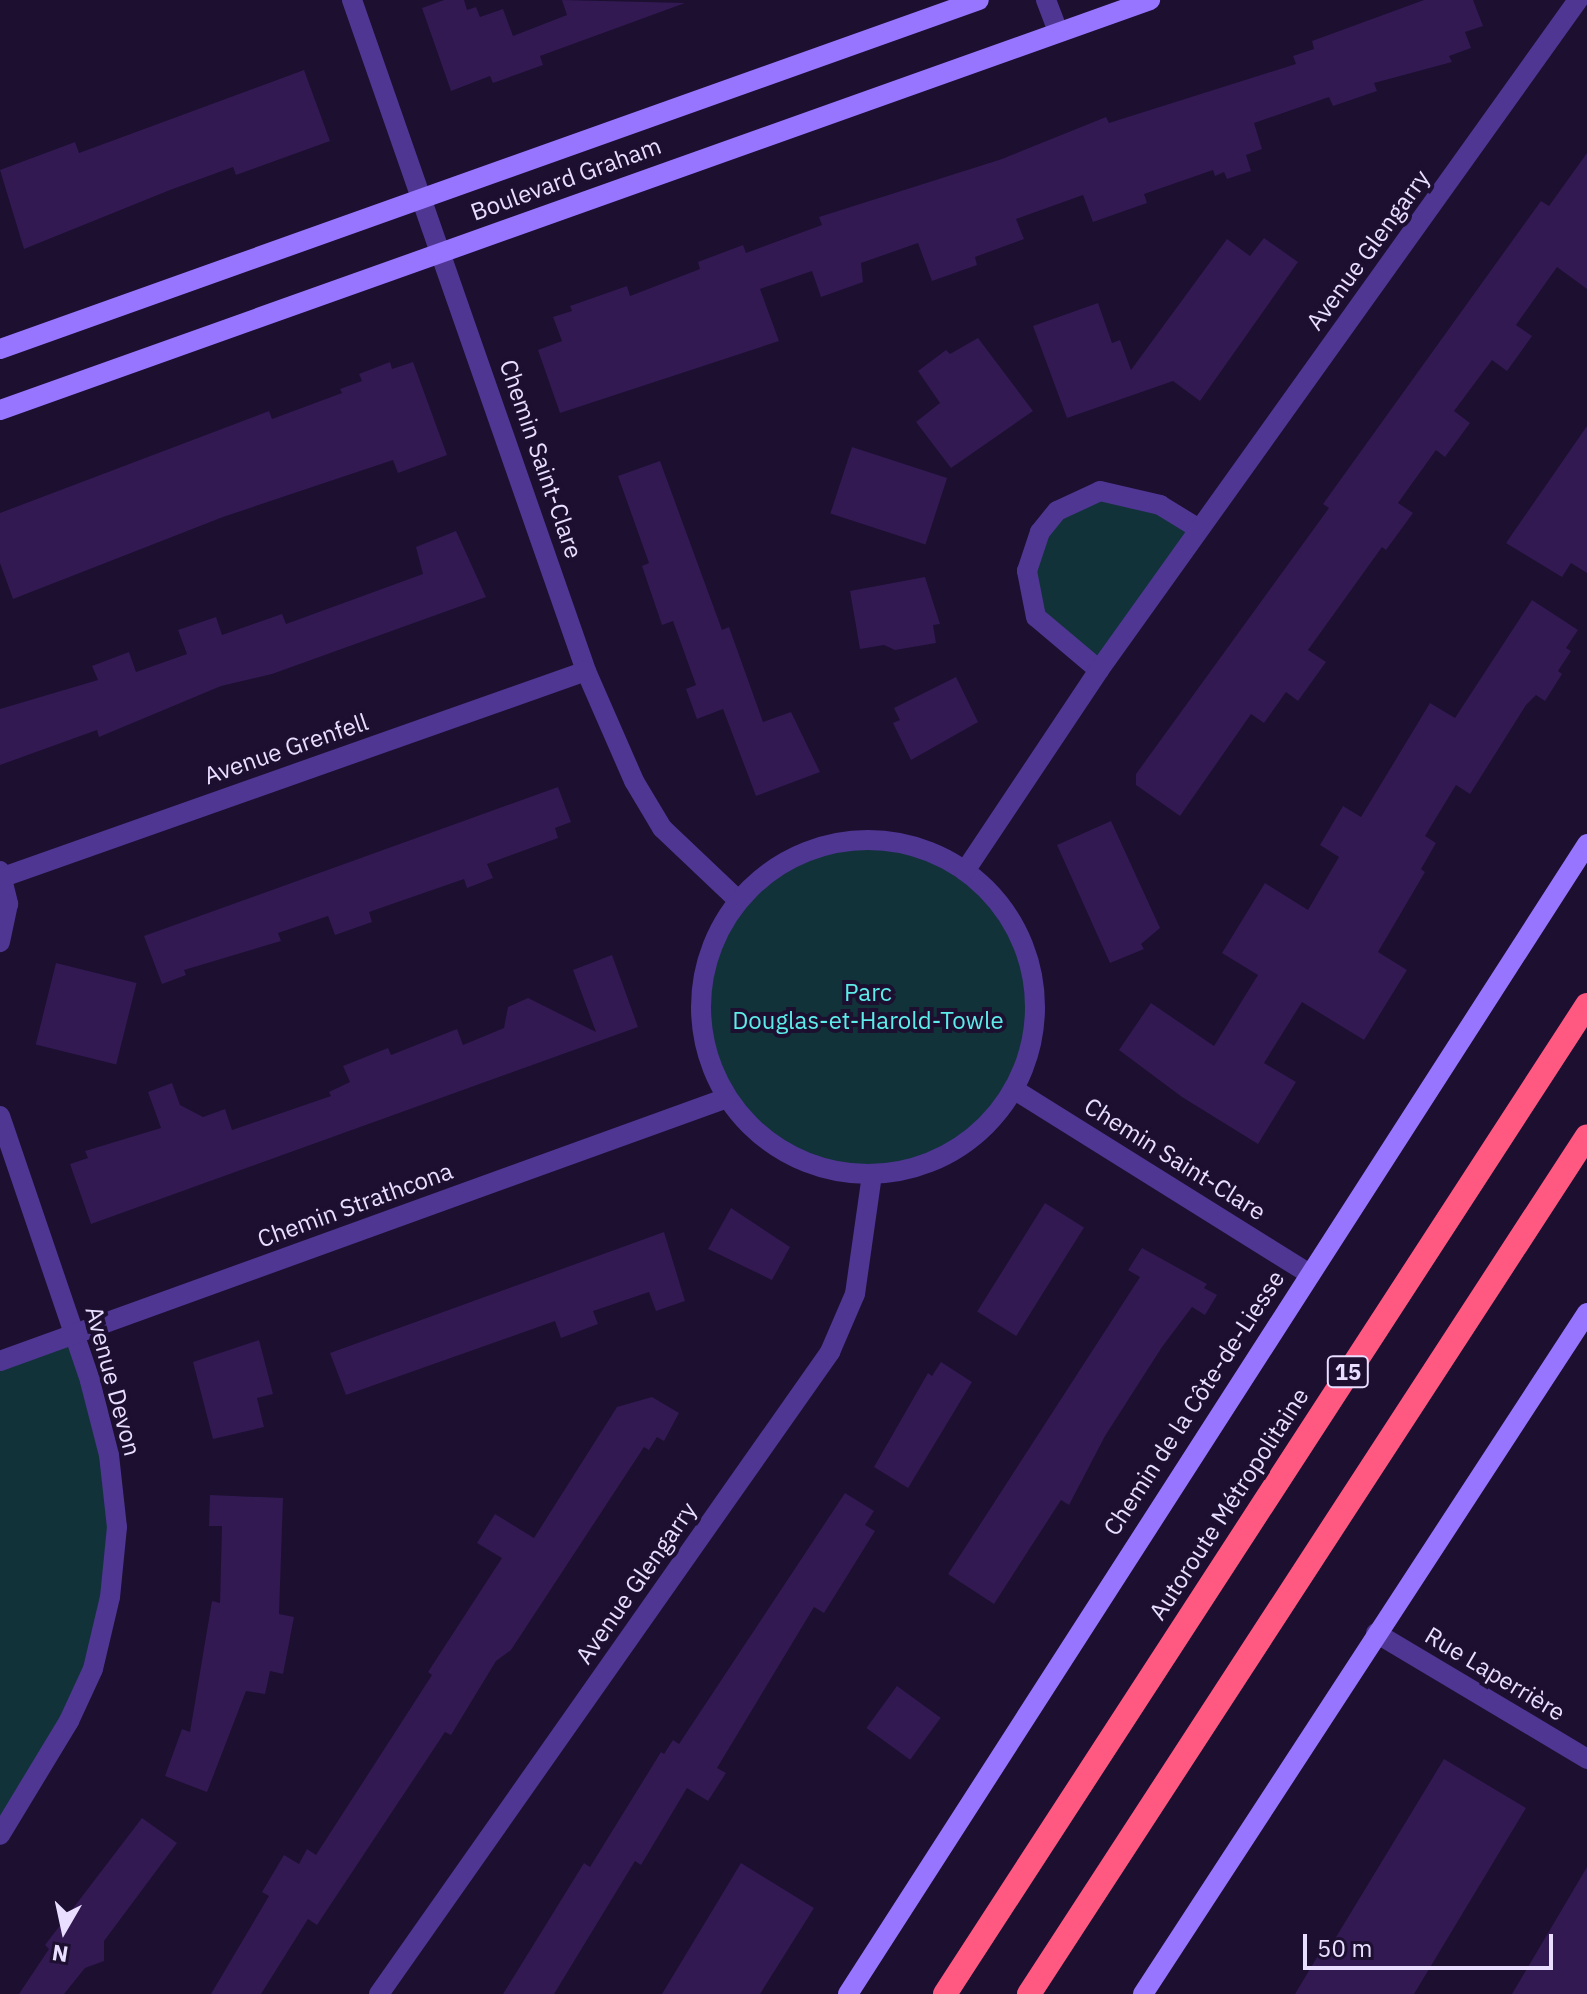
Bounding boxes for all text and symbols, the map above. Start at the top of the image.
street label: Boulevard Graham [467,131,665,227]
street label: Avenue Glengarry [1300,164,1436,336]
street label: Chemin Saint-Clare [493,356,589,562]
street label: Avenue Grenfell [200,707,372,791]
park label: Parc Douglas-et-Harold-Towle [732,979,1004,1035]
street label: Chemin Saint-Clare [1079,1092,1271,1226]
street label: Chemin Strathcona [253,1156,457,1254]
street label: Chemin de la Côte-de-Liesse [1097,1265,1291,1541]
street label: Avenue Devon [79,1303,147,1459]
road number: 15 [1326,1354,1370,1390]
street label: Autoroute Métropolitaine [1143,1383,1315,1625]
street label: Avenue Glengarry [569,1496,703,1670]
street label: Rue Laperrière [1420,1621,1570,1727]
north arrow [24,1890,104,1970]
scale bar [1307,1918,1557,1968]
text: 50 m [1317,1932,1372,1964]
text: N [50,1939,70,1970]

